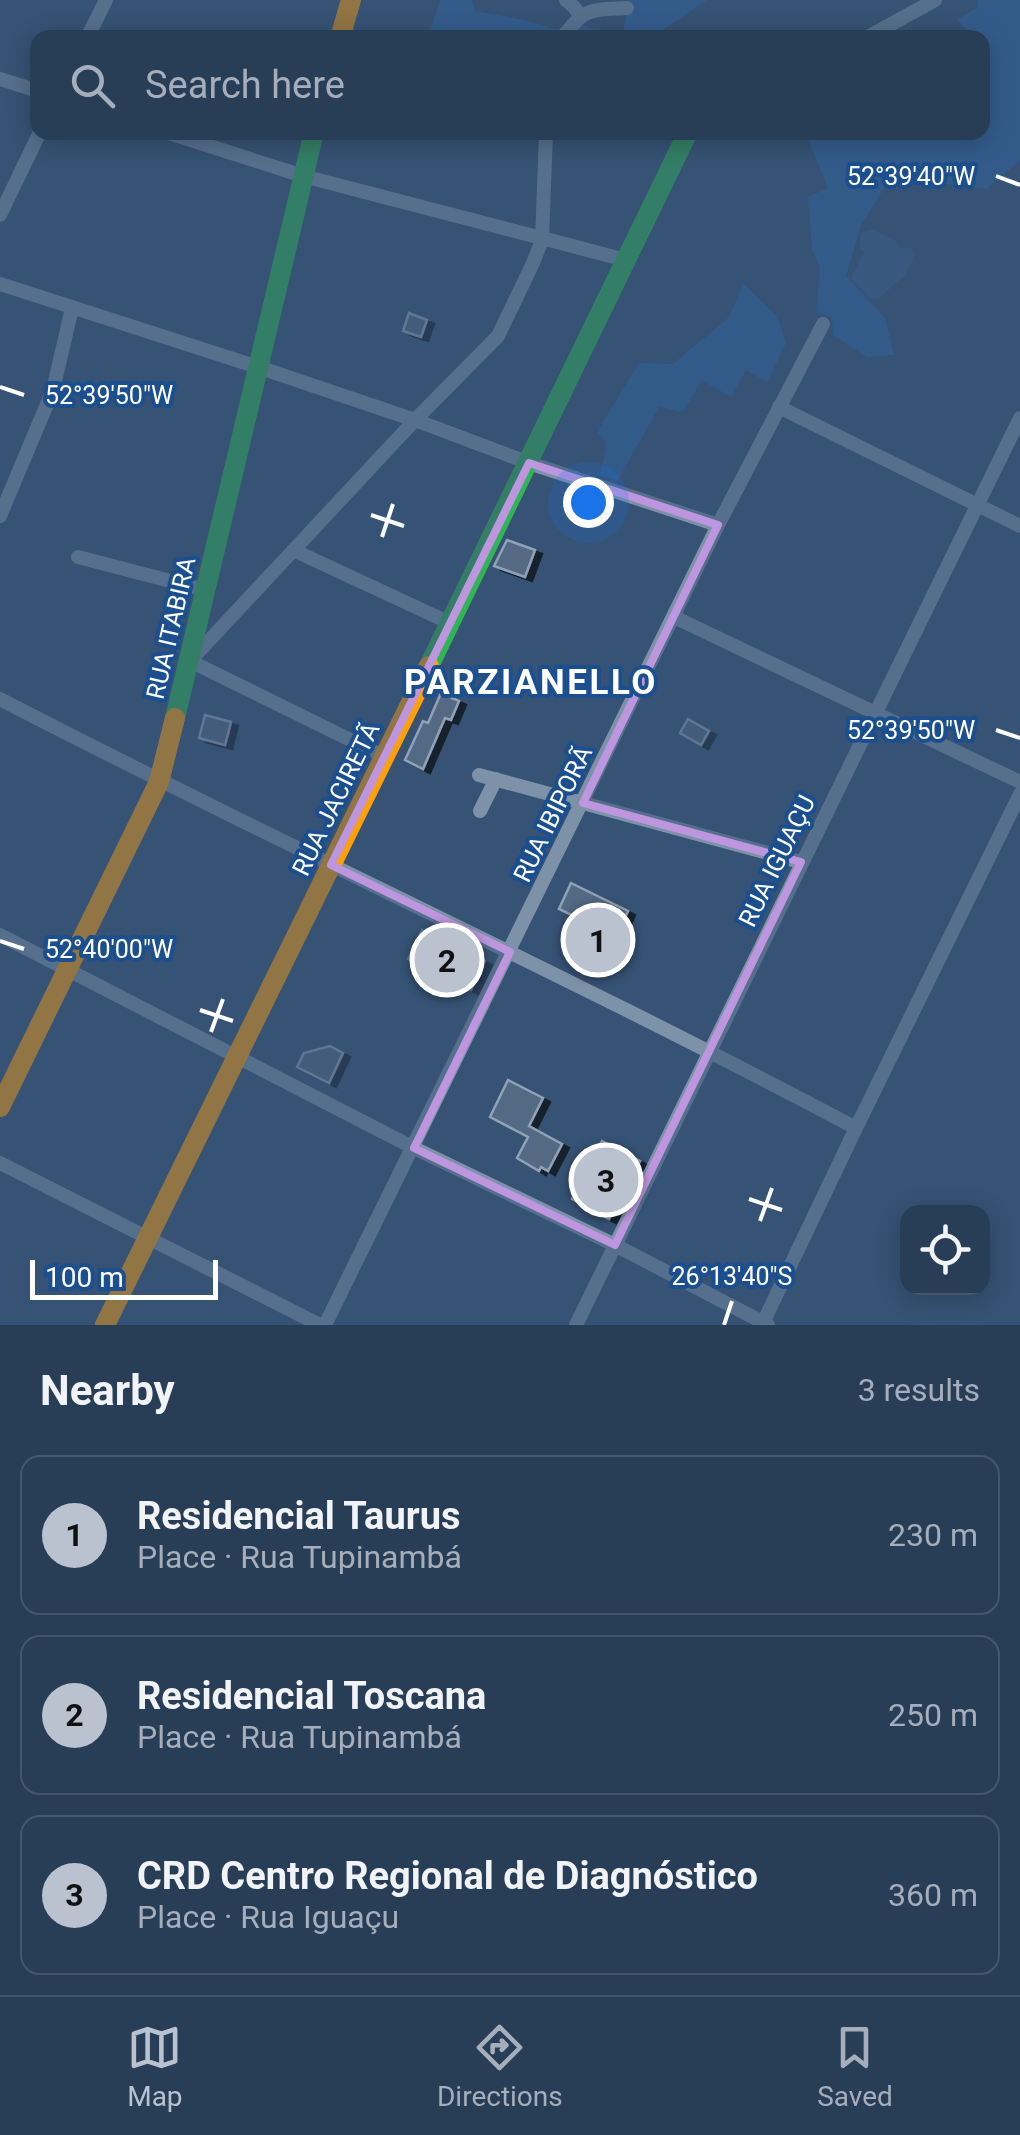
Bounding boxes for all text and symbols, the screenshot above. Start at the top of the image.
search box [30,30,990,140]
icon: search [65,58,120,113]
text: Search here [145,63,345,107]
text: 52°39'40"W [847,162,975,191]
text: 52°39'50"W [45,381,173,410]
your location [563,477,614,528]
street label: RUA ITABIRA [141,554,201,702]
district label: PARZIANELLO [404,662,658,703]
text: 52°39'50"W [847,716,975,745]
street label: RUA JACIRETÃ [286,717,386,880]
street label: RUA IBIPORÃ [507,741,598,887]
street label: RUA IGUAÇU [733,791,821,931]
pin: 1 [566,902,630,978]
pin: 2 [414,922,480,998]
text: 52°40'00"W [45,935,173,964]
pin: 3 [574,1142,638,1218]
map controls [900,1205,990,1295]
button: locate [900,1205,990,1295]
scale bar [30,1255,218,1300]
text: 100 m [45,1261,124,1294]
text: 26°13'40"S [672,1262,792,1291]
text: Nearby [40,1366,175,1415]
text: 3 results [858,1371,980,1409]
text: Residencial Taurus [137,1494,460,1538]
text: 1 [65,1516,84,1554]
text: 230 m [888,1516,978,1554]
text: Place · Rua Tupinambá [137,1538,462,1576]
text: Residencial Toscana [137,1674,486,1718]
text: 2 [65,1696,84,1734]
text: 250 m [888,1696,978,1734]
text: Place · Rua Tupinambá [137,1718,462,1756]
text: CRD Centro Regional de Diagnóstico [137,1854,758,1898]
text: 3 [65,1876,84,1914]
text: 360 m [888,1876,978,1914]
text: Place · Rua Iguaçu [137,1898,399,1936]
tab: Map [127,2020,183,2113]
tab: Directions [437,2020,563,2113]
tab: Saved [817,2020,893,2113]

